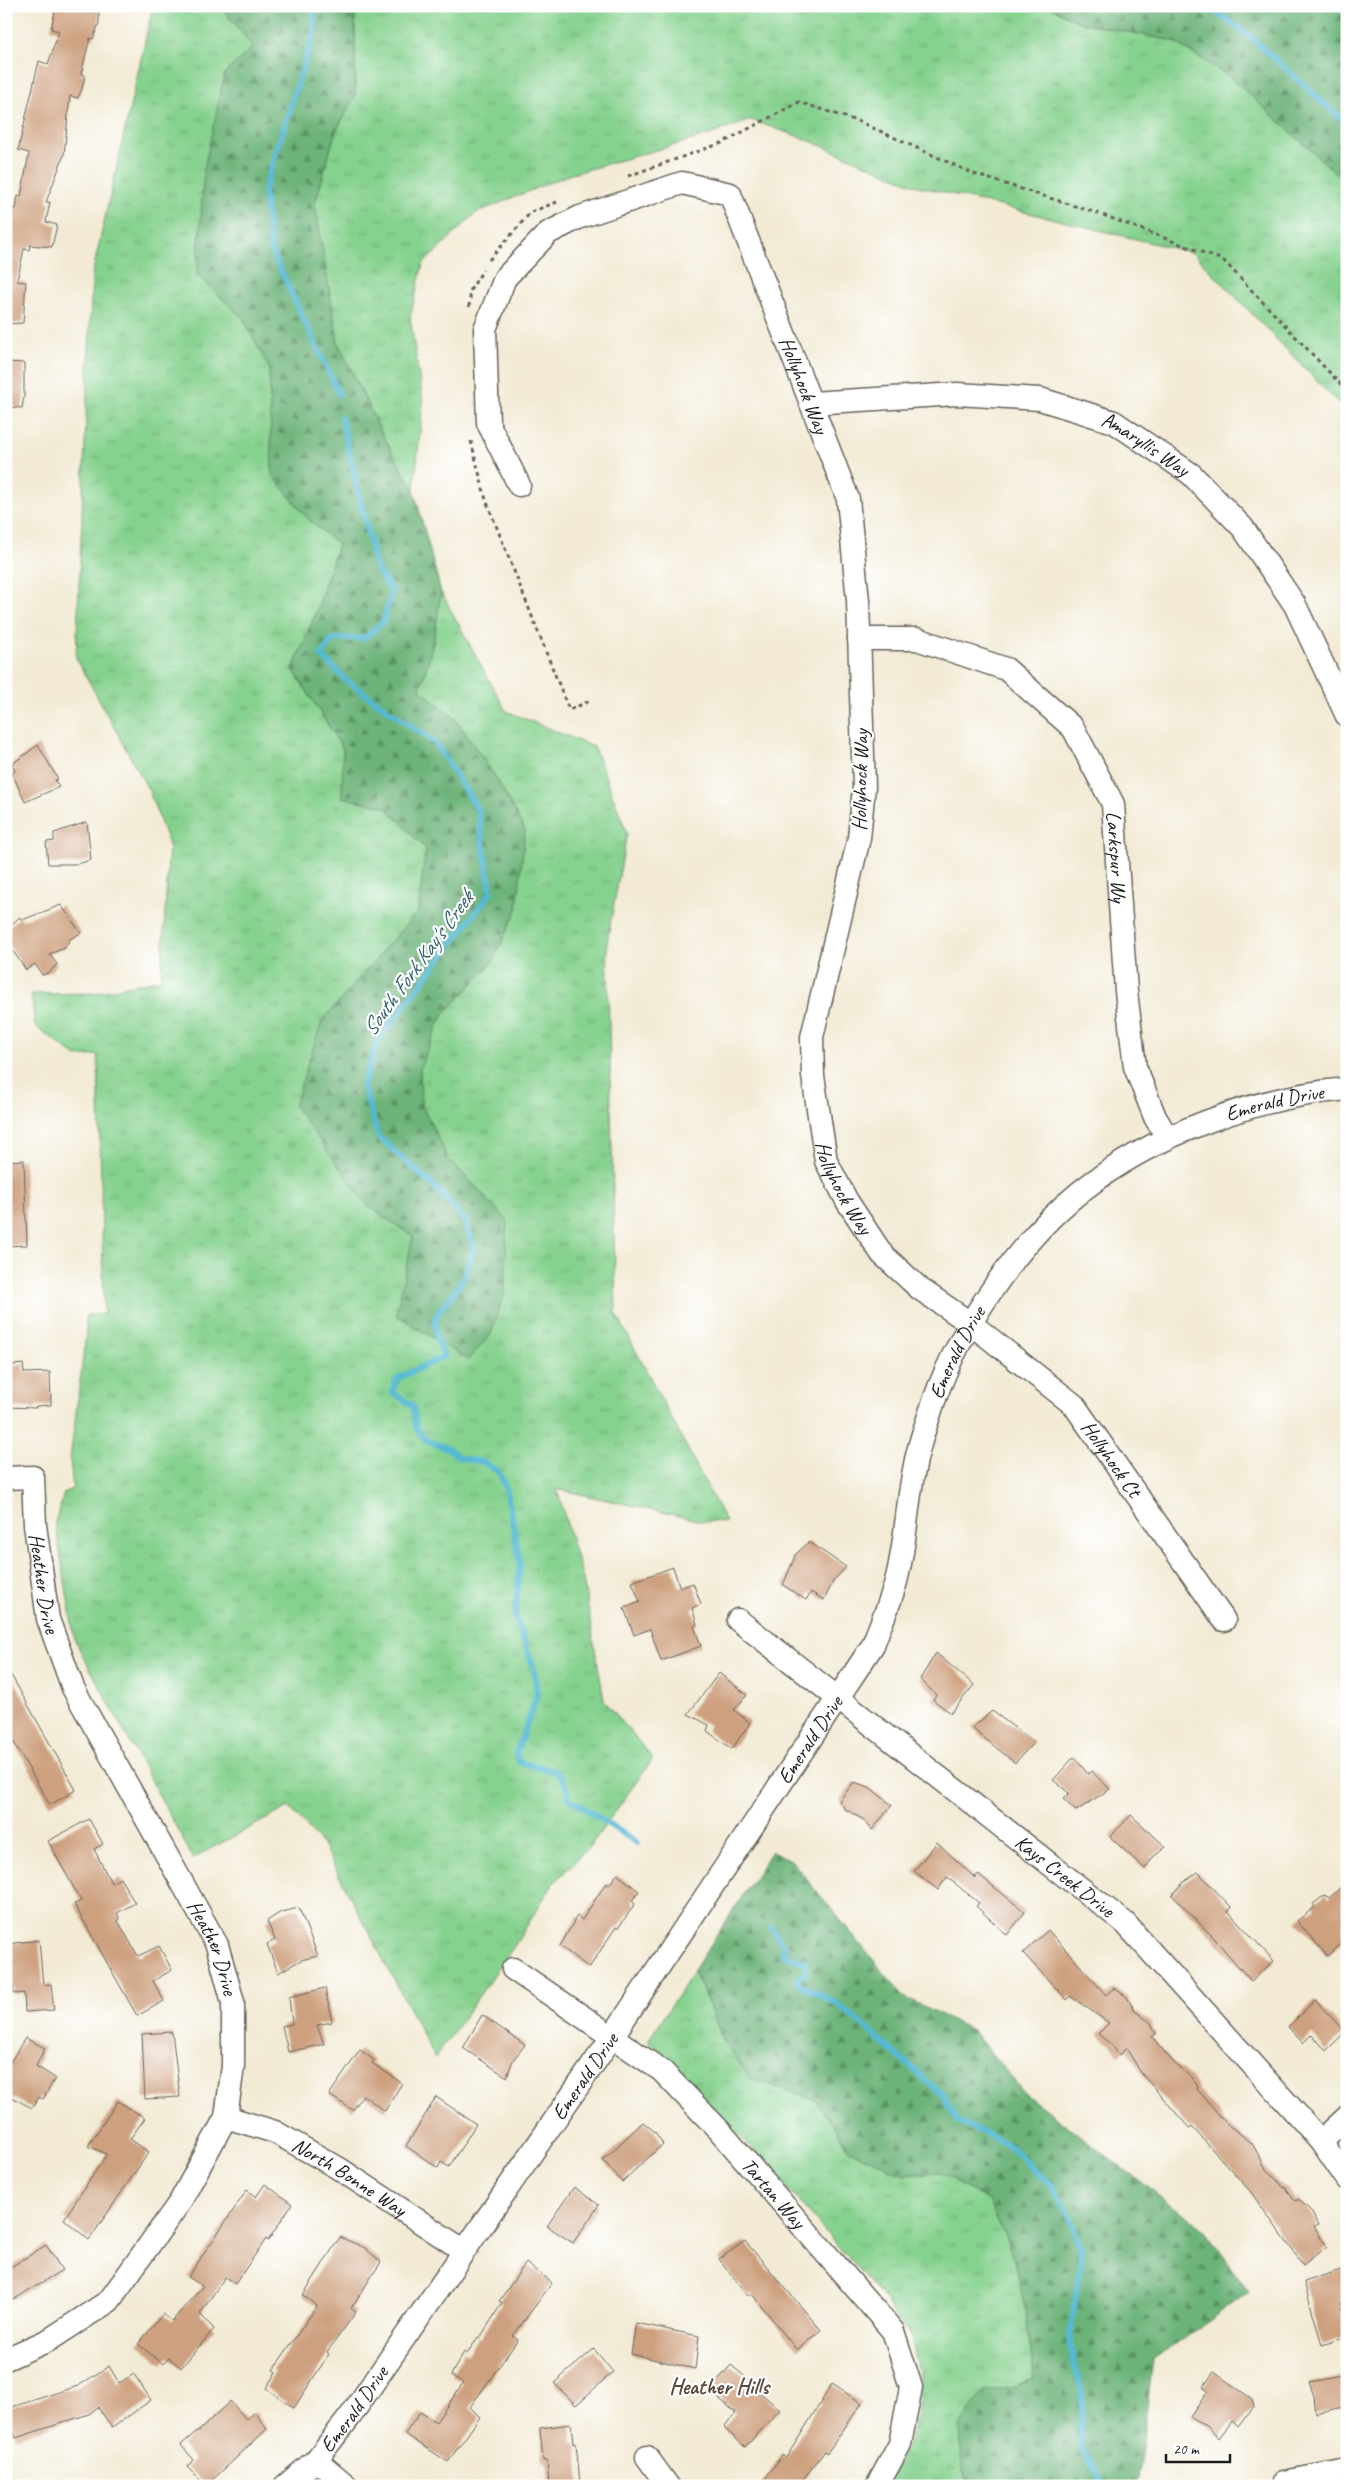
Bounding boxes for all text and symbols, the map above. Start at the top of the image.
street label: Hollyhock Way [774,333,835,439]
street label: Amaryllis Way [1099,406,1196,483]
street label: Hollyhock Way [846,727,874,831]
street label: Larkspur Wy [1101,810,1133,905]
water label: South Fork Kay's Creek [356,883,482,1041]
street label: Emerald Drive [1222,1078,1327,1127]
street label: Hollyhock Way [810,1140,879,1241]
street label: Emerald Drive [923,1300,992,1402]
street label: Hollyhock Ct [1076,1415,1148,1504]
street label: Heather Drive [23,1532,66,1638]
street label: Emerald Drive [771,1689,850,1789]
street label: Kays Creek Drive [1010,1829,1121,1924]
street label: Heather Drive [182,1896,244,1999]
street label: Emerald Drive [546,2026,625,2125]
street label: North Bonne Way [288,2132,413,2223]
street label: Tartan Way [736,2152,813,2235]
street label: Emerald Drive [314,2359,395,2457]
district label: Heather Hills [669,2373,771,2401]
scale bar [1166,2432,1229,2464]
text: 20 m [1173,2440,1200,2459]

